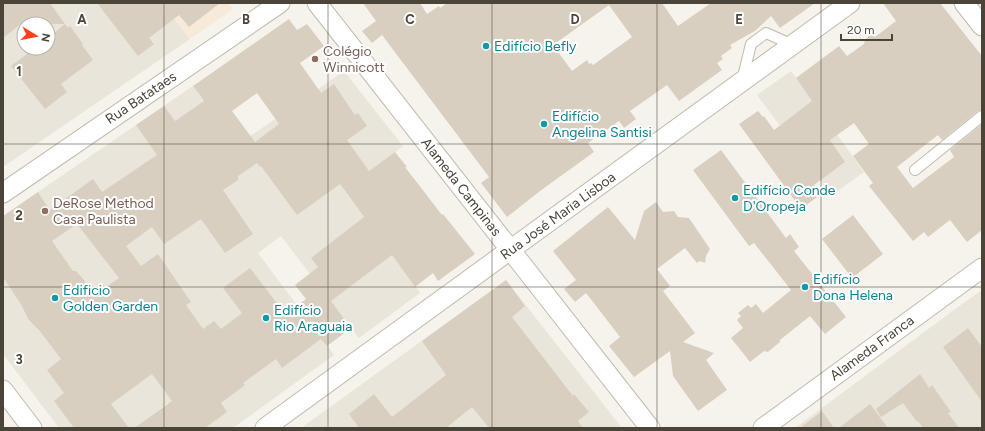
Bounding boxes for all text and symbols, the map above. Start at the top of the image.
text: A [77,12,87,27]
text: B [242,12,250,27]
text: C [405,12,415,27]
text: D [570,12,580,27]
text: E [735,12,743,27]
north arrow [16,16,56,56]
scale bar [841,16,892,42]
text: 20 m [847,23,875,37]
text: N [38,32,52,43]
place label: Edifício Befly [494,38,577,55]
marker: Edifício Befly [481,41,491,51]
place label: Colégio Winnicott [323,43,385,76]
marker: Colégio Winnicott [310,54,320,64]
text: 1 [16,64,22,79]
street label: Rua Batataes [102,68,180,128]
place label: Edifício Angelina Santisi [552,108,652,141]
marker: Edifício Angelina Santisi [539,119,549,129]
street label: Alameda Campinas [417,134,505,240]
street label: Rua José Maria Lisboa [497,168,619,264]
place label: Edifício Conde D'Oropeja [743,182,836,215]
marker: Edifício Conde D'Oropeja [730,193,740,203]
place label: DeRose Method Casa Paulista [53,195,154,228]
marker: DeRose Method Casa Paulista [40,206,50,216]
text: 2 [15,208,23,223]
place label: Edifício Dona Helena [813,271,893,304]
place label: Edificio Golden Garden [63,282,158,315]
marker: Edifício Dona Helena [800,282,810,292]
marker: Edificio Golden Garden [50,293,60,303]
place label: Edifício Rio Araguaia [274,302,353,335]
street label: Alameda Franca [827,312,917,384]
marker: Edifício Rio Araguaia [261,313,271,323]
text: 3 [15,352,23,367]

